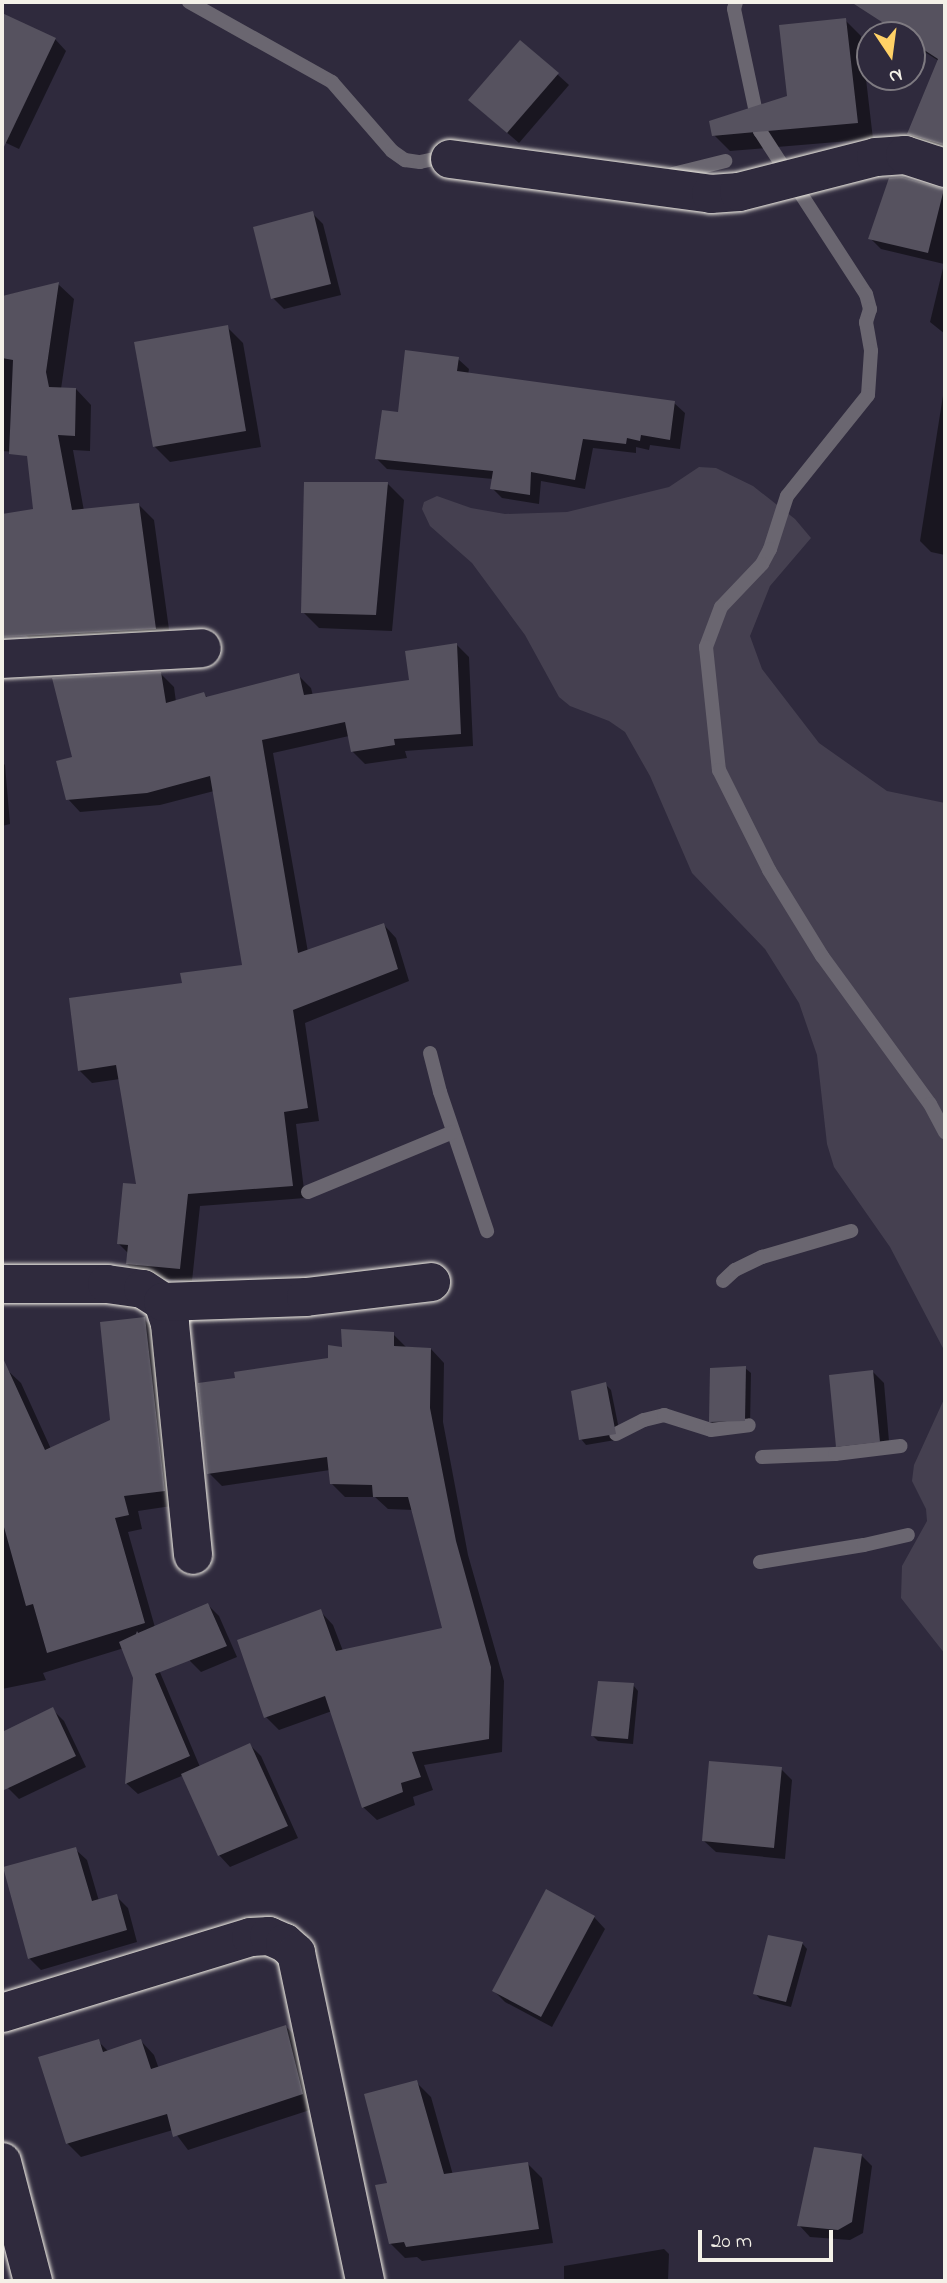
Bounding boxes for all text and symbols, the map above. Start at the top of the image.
north arrow [856,21,926,91]
text: N [886,60,905,90]
scale bar [702,2216,837,2260]
text: 20 m [711,2227,752,2257]

